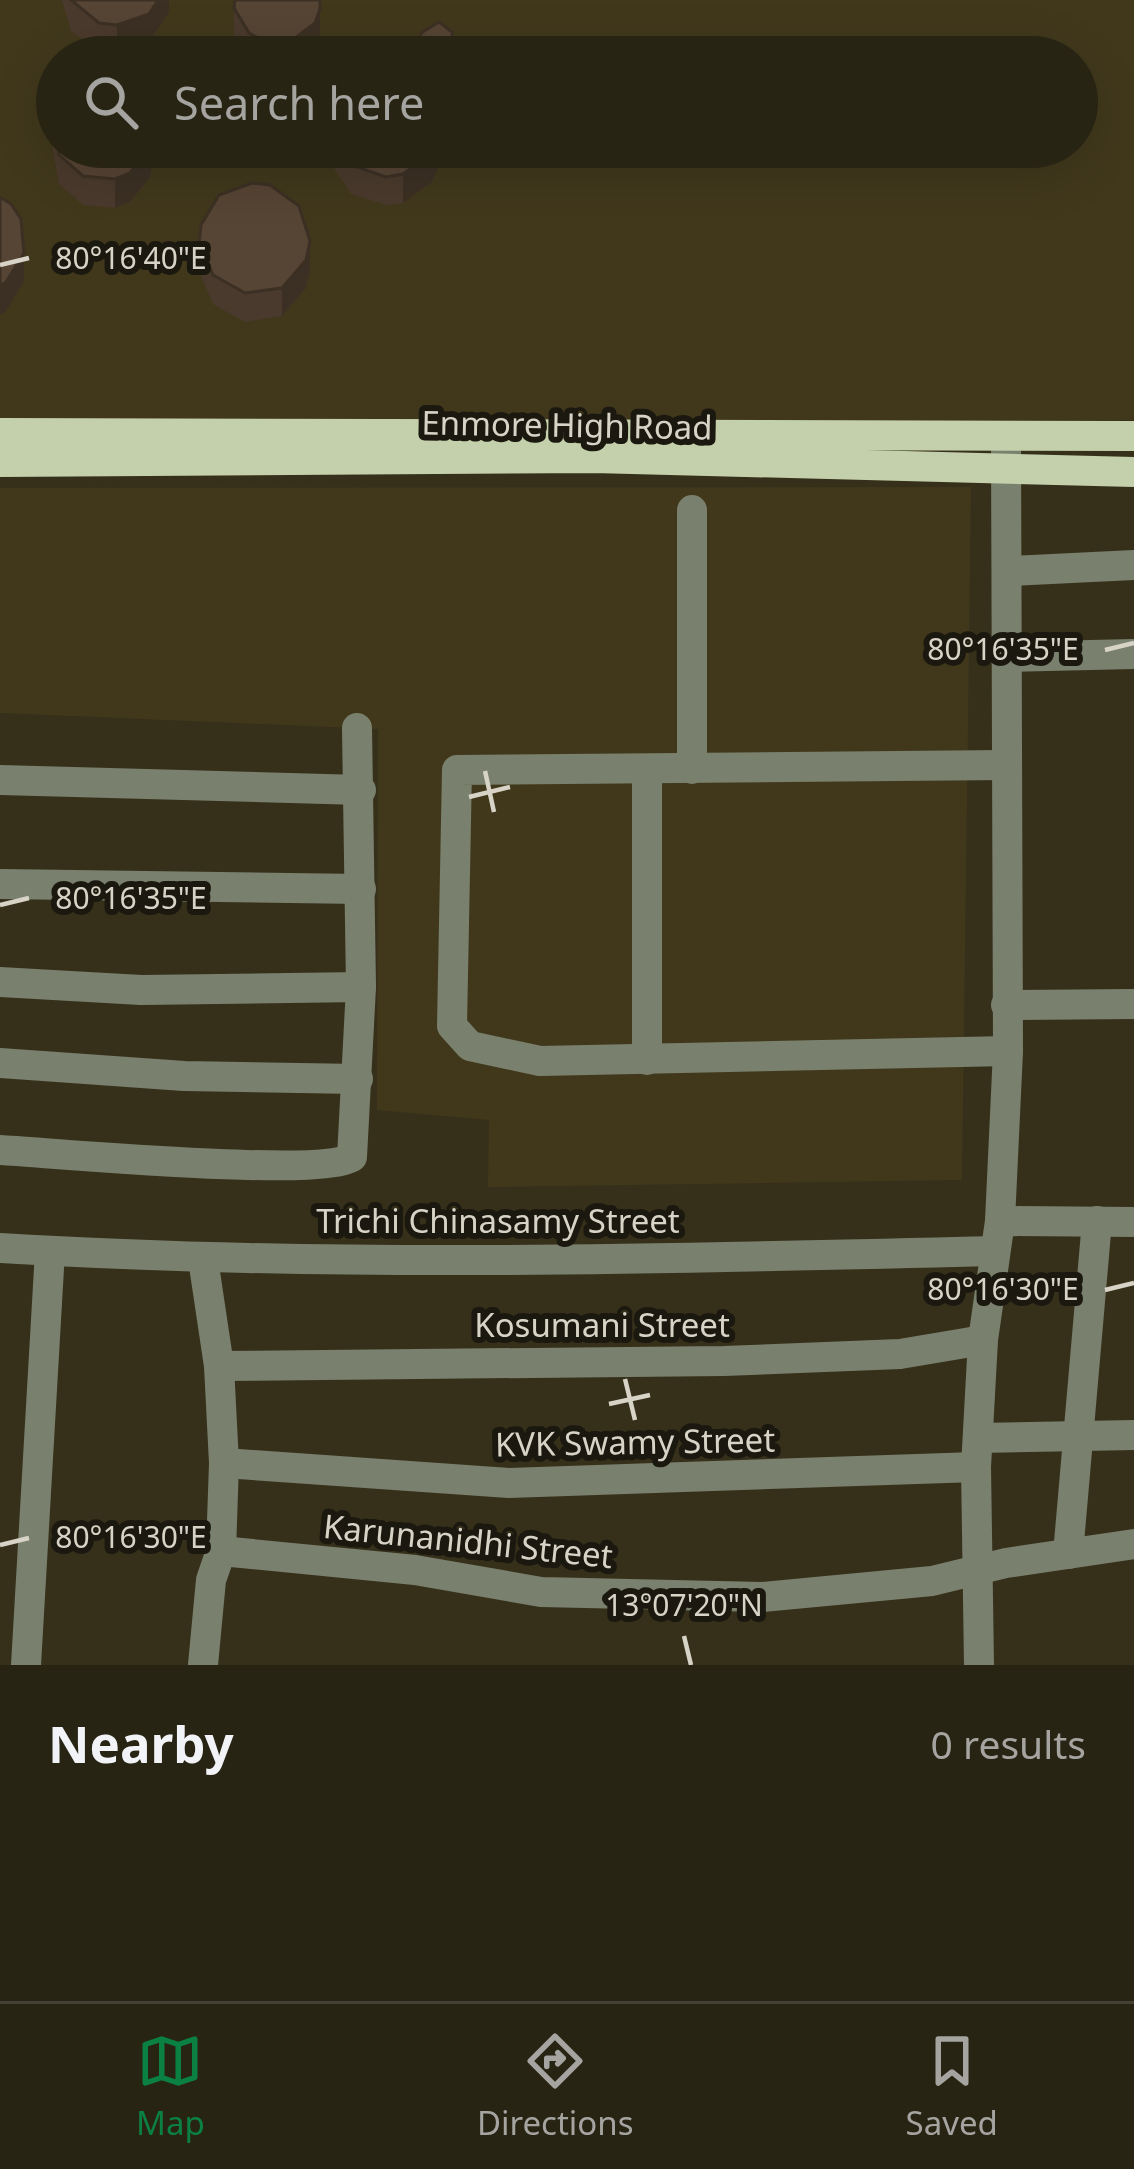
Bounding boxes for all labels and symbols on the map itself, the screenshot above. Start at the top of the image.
text: 80°16'40"E [55,237,207,278]
street label: Enmore High Road [421,399,713,450]
text: 80°16'35"E [927,628,1079,669]
text: 80°16'35"E [55,877,207,918]
street label: Trichi Chinasamy Street [316,1198,680,1243]
text: 80°16'30"E [927,1268,1079,1309]
street label: Kosumani Street [474,1302,730,1347]
street label: KVK Swamy Street [495,1417,776,1466]
street label: Karunanidhi Street [321,1503,615,1578]
text: 80°16'30"E [55,1516,207,1557]
text: 13°07'20"N [605,1584,763,1625]

